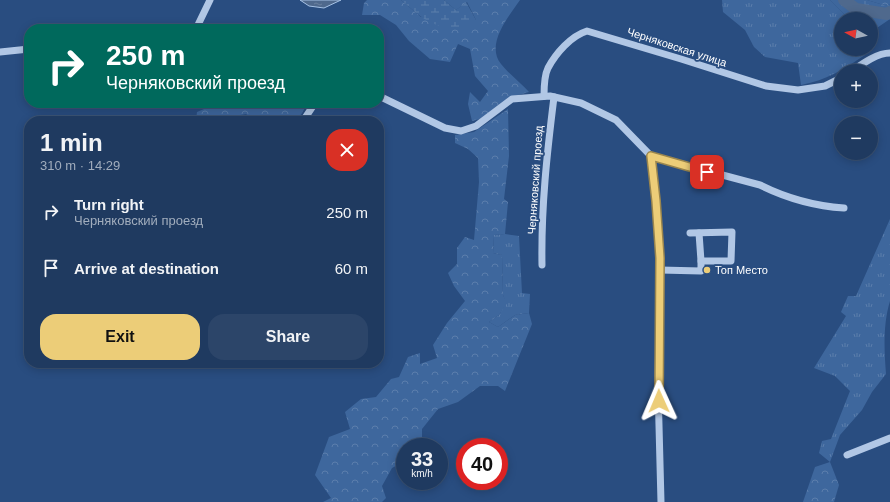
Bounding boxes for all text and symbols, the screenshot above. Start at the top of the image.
north arrow [834,12,878,56]
map controls [834,12,878,160]
street label: Черняковская улица [626,25,729,69]
icon: right [40,40,92,92]
text: 250 m [106,40,185,71]
button: + [834,64,878,108]
text: Черняковский проезд [106,73,285,93]
button: − [834,116,878,160]
street label: Черняковский проезд [525,124,545,235]
text: 1 min [40,129,103,156]
button: close [326,129,368,171]
pin [690,155,724,189]
text: 310 m · 14:29 [40,158,120,173]
icon: arrive [696,161,718,183]
text: Turn right [74,196,144,213]
icon: right [40,201,62,223]
text: 250 m [326,204,368,221]
text: Черняковский проезд [74,213,203,228]
icon: arrive [40,257,62,279]
text: Arrive at destination [74,260,219,277]
text: 60 m [335,260,368,277]
place label: Топ Место [715,264,768,276]
marker: Топ Место [702,265,712,275]
button: Exit [40,314,200,360]
button: Share [208,314,368,360]
position arrow [638,380,680,422]
speed limit sign: 40 [456,438,508,490]
text: 33 [411,448,433,470]
text: km/h [411,468,433,479]

